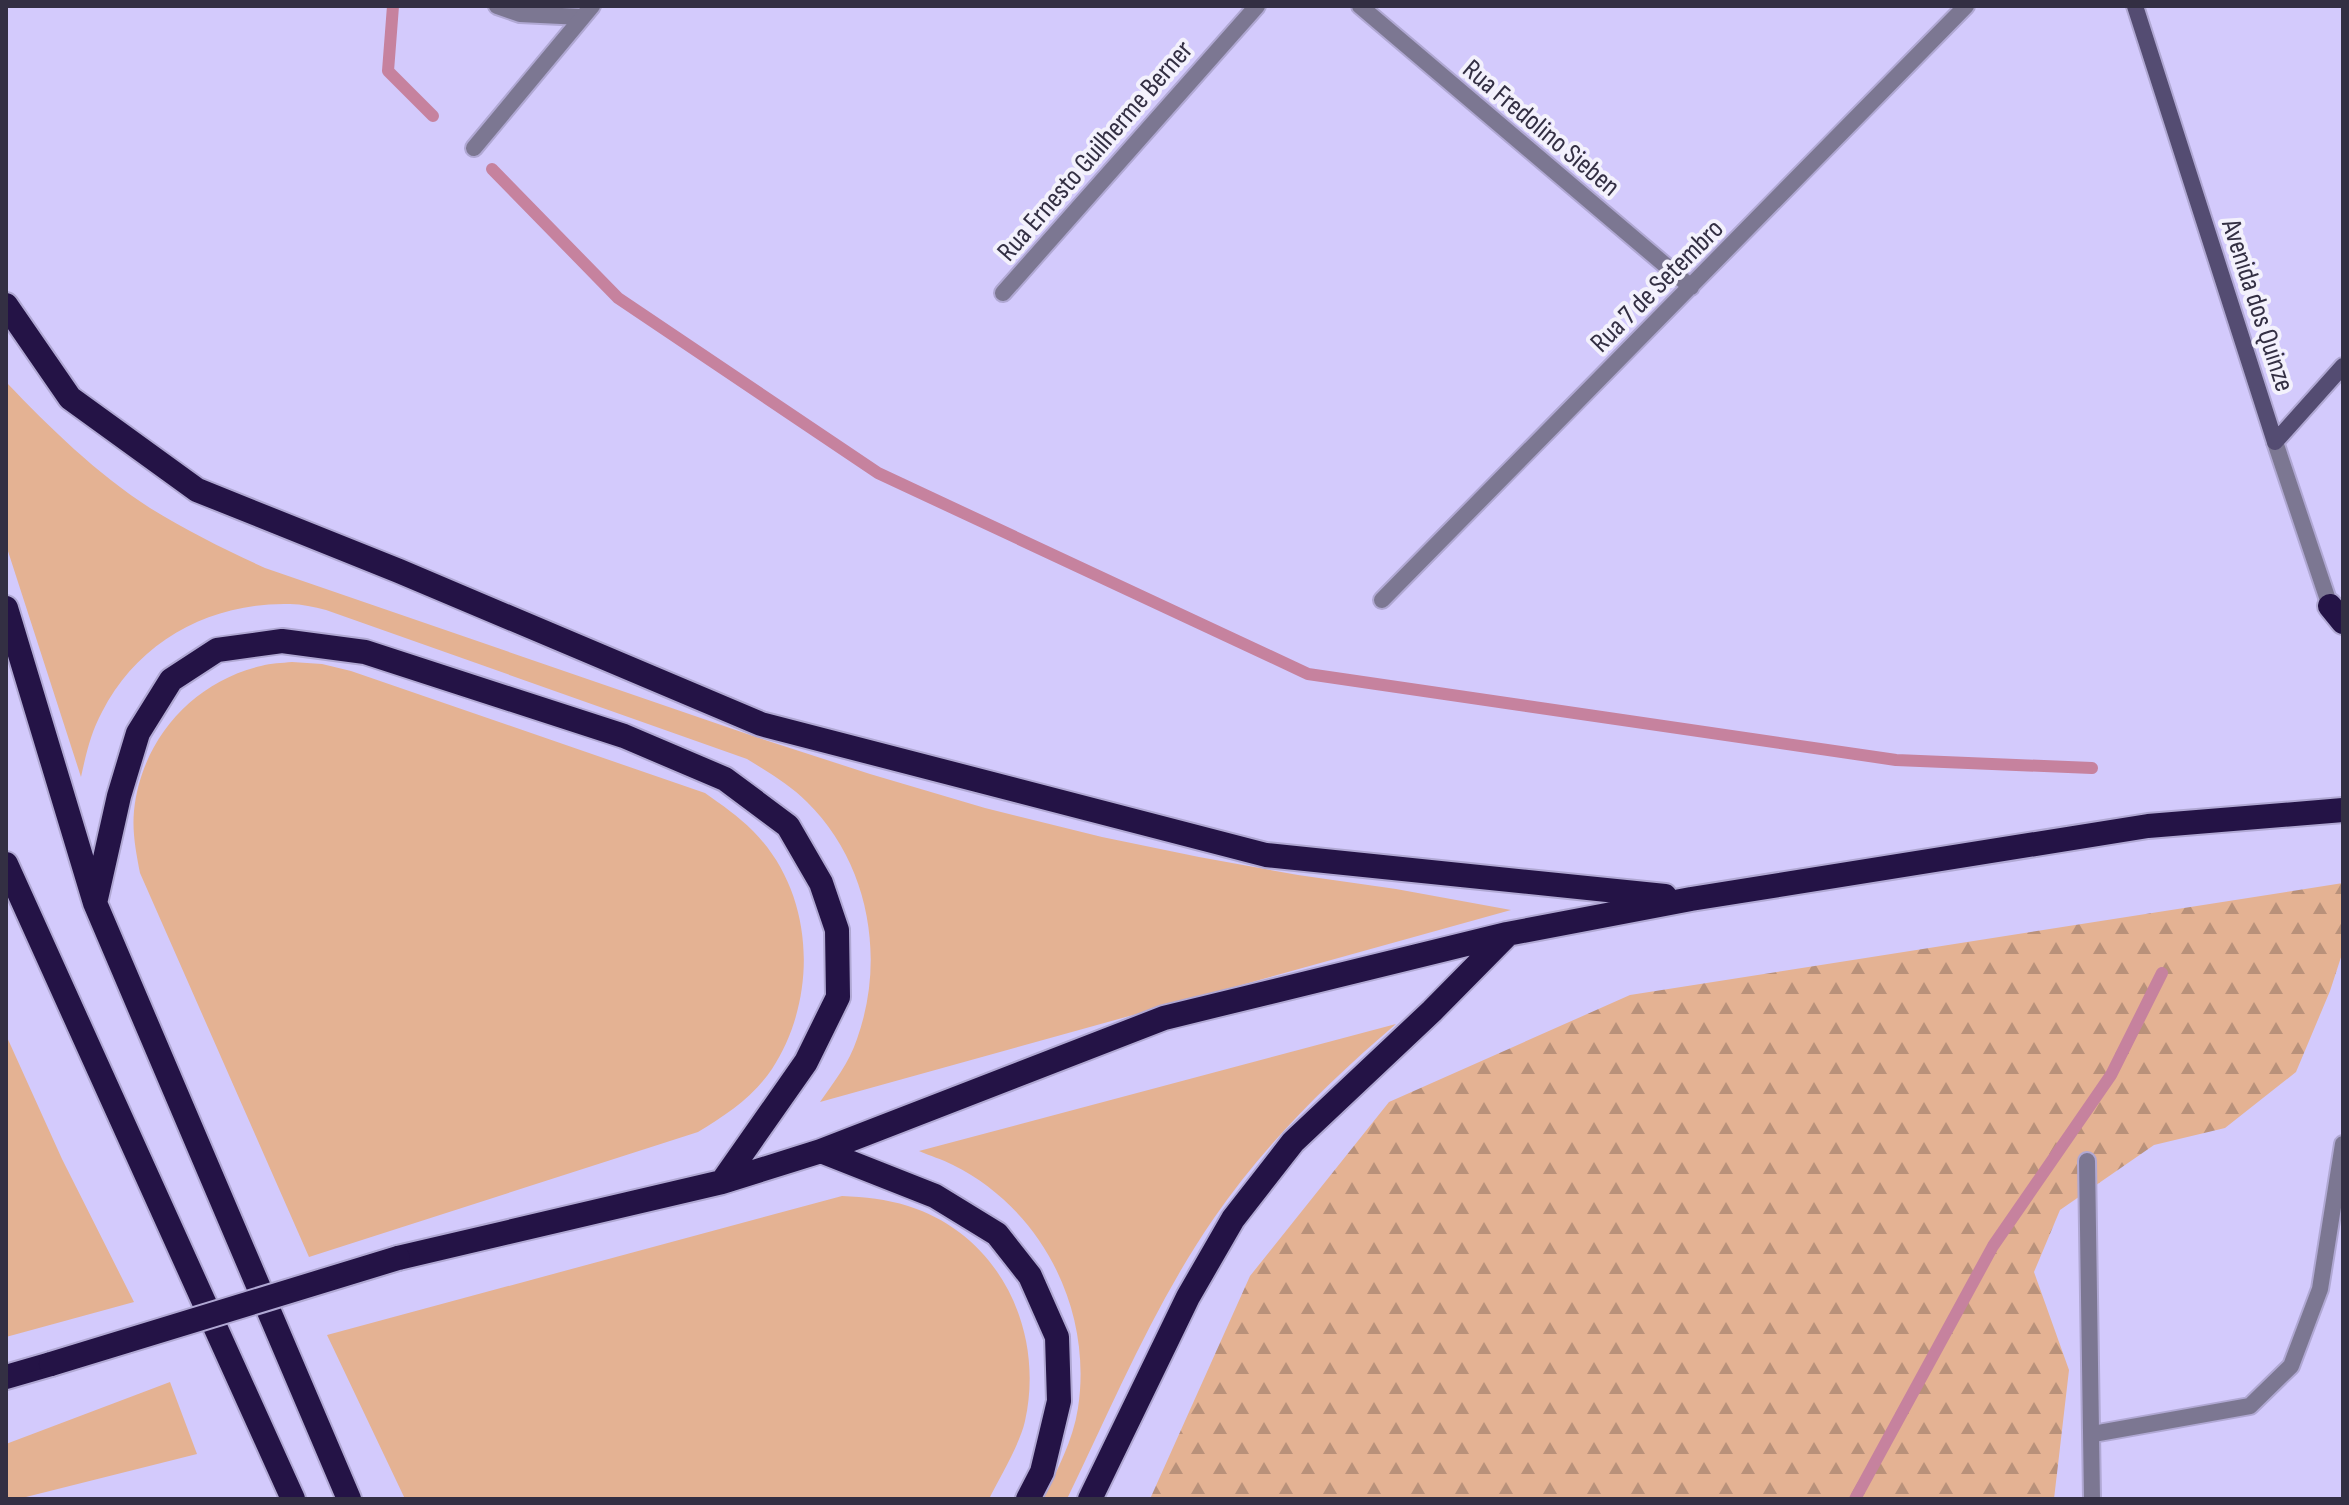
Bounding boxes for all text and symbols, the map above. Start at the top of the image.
street label: Rua Ernesto Guilherme Berner [990,34,1200,268]
street label: Rua Fredolino Sieben [1456,53,1626,203]
street label: Rua 7 de Setembro [1584,213,1730,359]
street label: Avenida dos Quinze [2214,214,2301,396]

